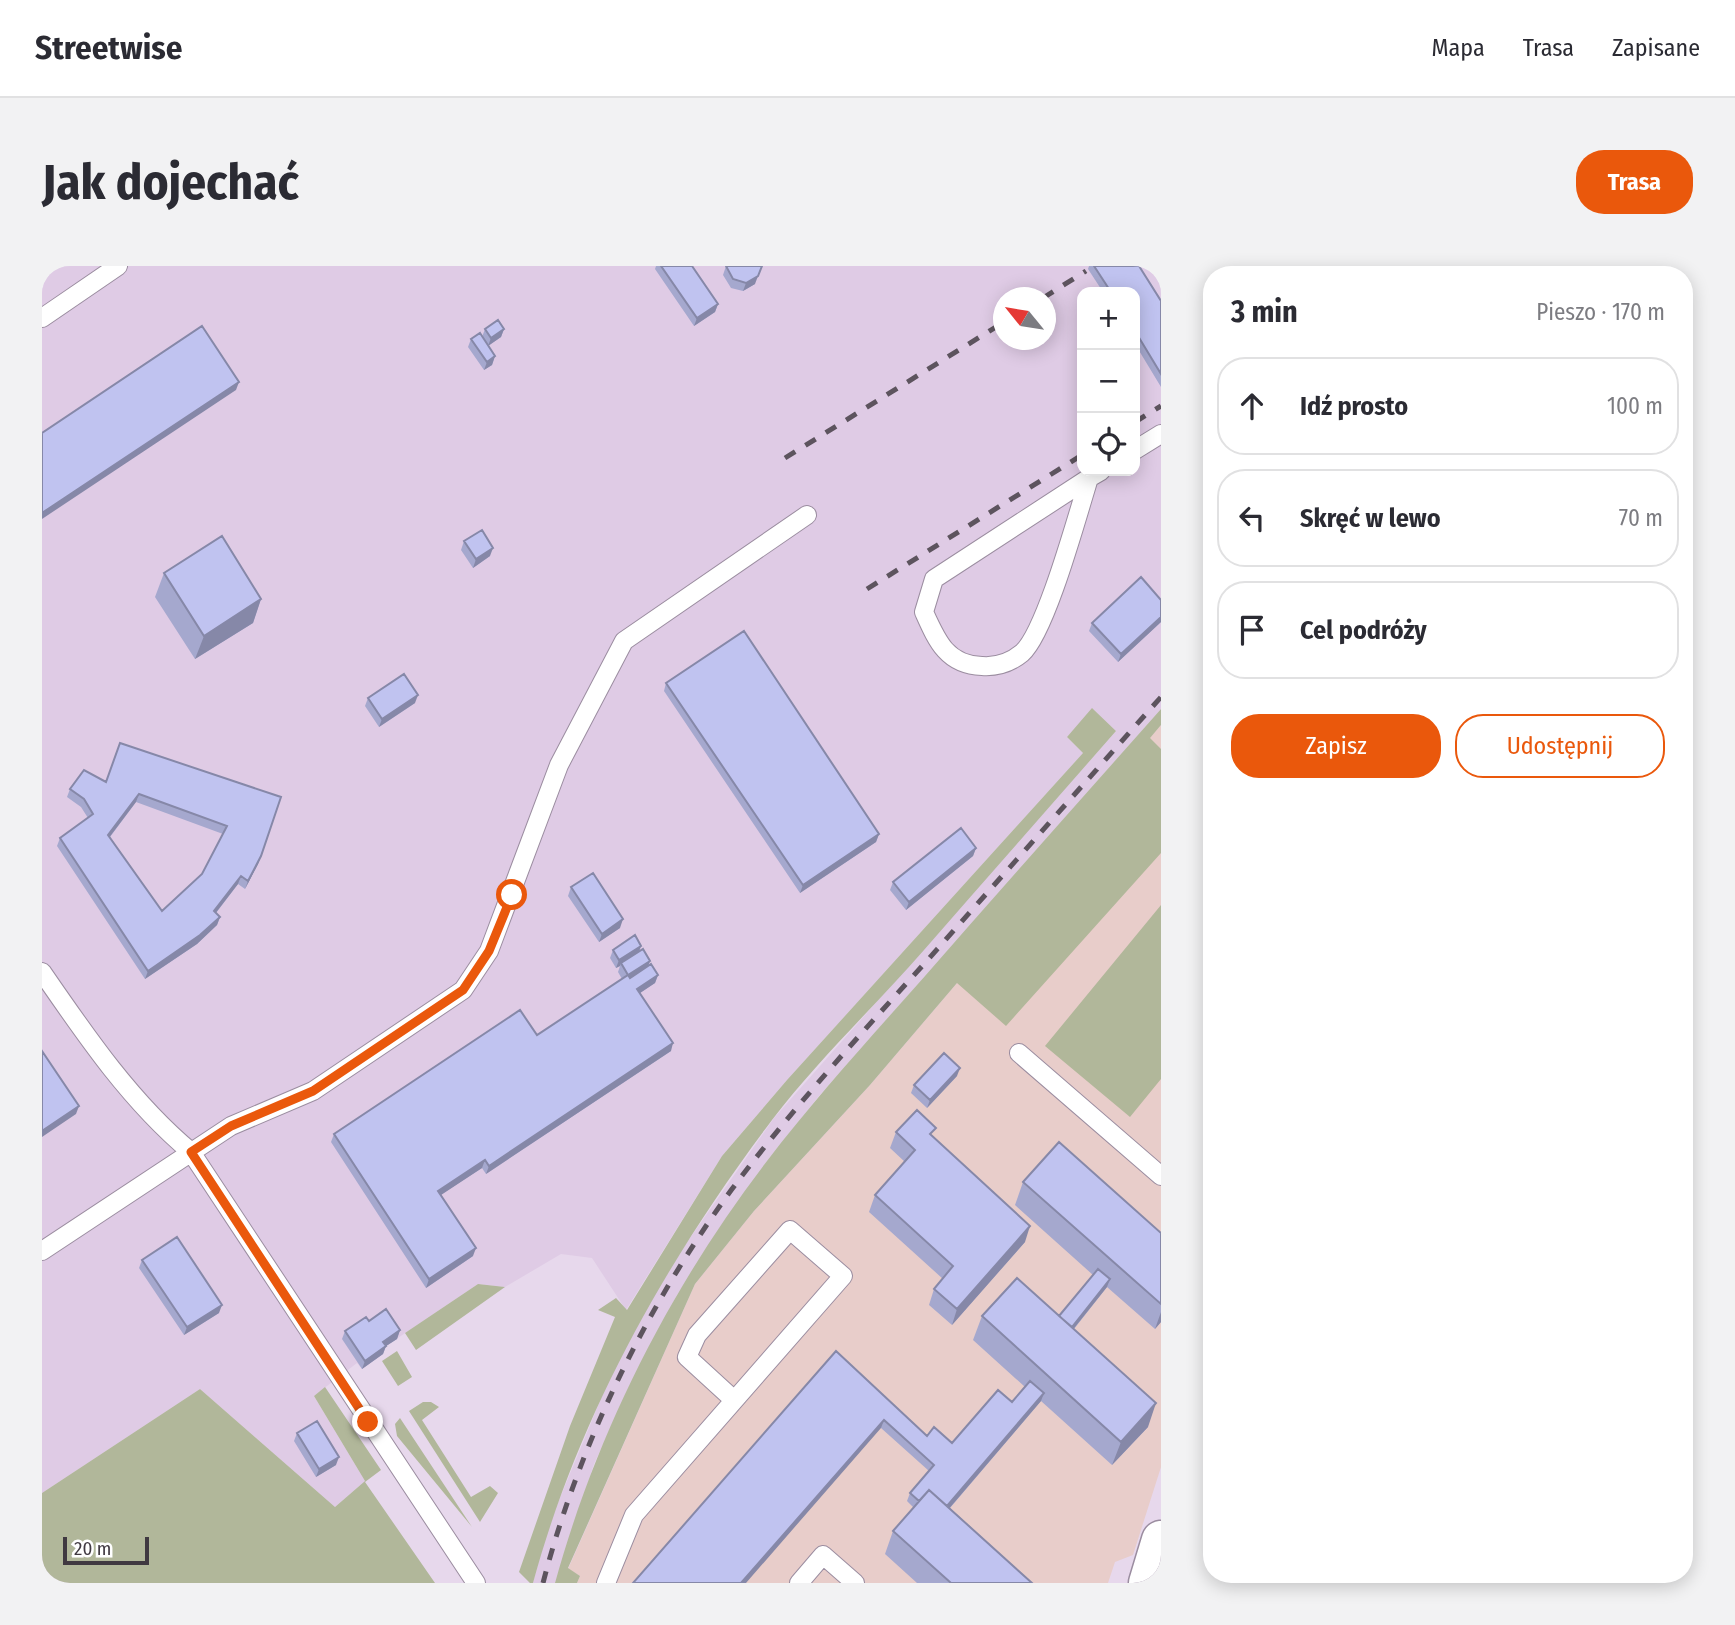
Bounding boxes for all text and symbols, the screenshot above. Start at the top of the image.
text: Streetwise [35,28,182,68]
text: Mapa [1432,34,1485,62]
text: Trasa [1523,34,1574,62]
text: Zapisane [1612,34,1700,62]
button: Trasa [1576,150,1693,214]
text: Jak dojechać [42,153,299,212]
north arrow [993,287,1056,350]
map controls [1077,287,1140,476]
button: + [1077,287,1140,350]
text: 3 min [1231,294,1298,330]
text: Pieszo · 170 m [1536,298,1665,326]
button: − [1077,350,1140,413]
icon: ahead [1233,387,1271,425]
text: Idź prosto [1300,391,1408,422]
text: 100 m [1607,392,1663,420]
button: locate [1077,413,1140,476]
icon: left [1233,499,1271,537]
text: Skręć w lewo [1300,503,1441,534]
text: 70 m [1619,504,1663,532]
icon: arrive [1233,611,1271,649]
text: Cel podróży [1300,615,1427,646]
button: Zapisz [1231,714,1441,778]
button: Udostępnij [1455,714,1665,778]
route start [496,879,527,910]
route end [352,1406,383,1437]
scale bar [63,1534,149,1566]
text: 20 m [74,1537,111,1560]

